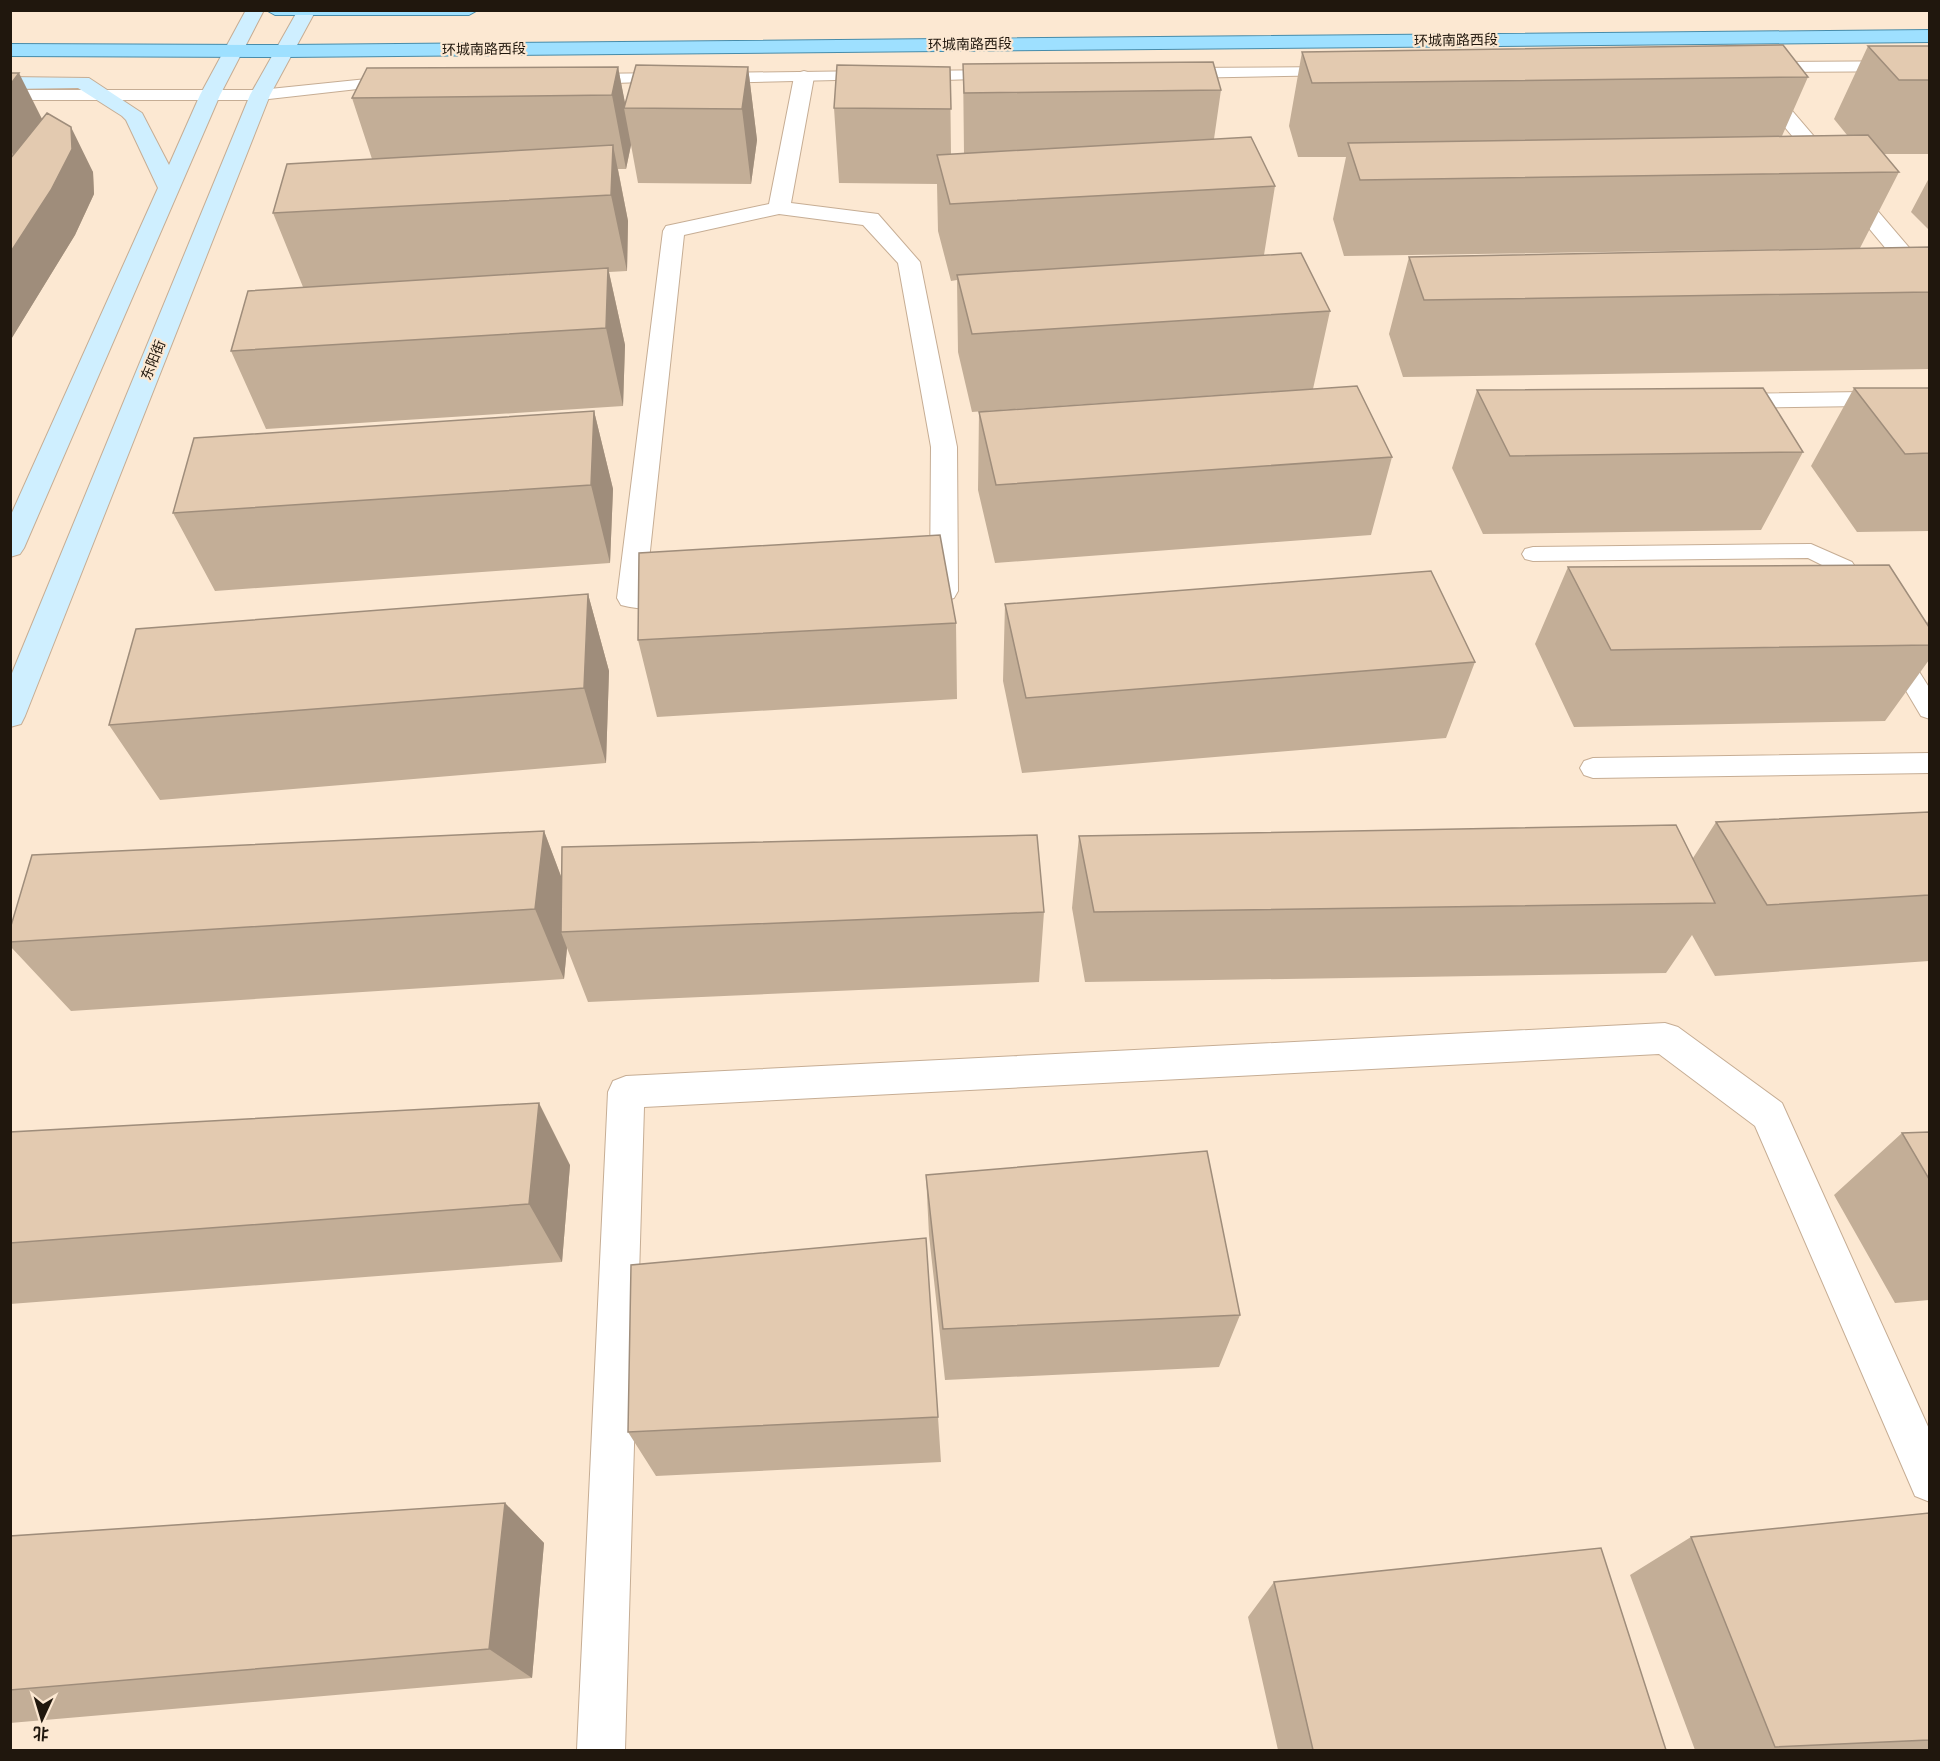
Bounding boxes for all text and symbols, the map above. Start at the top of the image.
street label: 环城南路西段 [1414,31,1498,50]
street label: 环城南路西段 [928,35,1012,54]
street label: 环城南路西段 [442,40,526,59]
street label: 东阳街 [138,338,169,383]
north arrow [12,1689,72,1749]
text: 北 [32,1723,50,1744]

